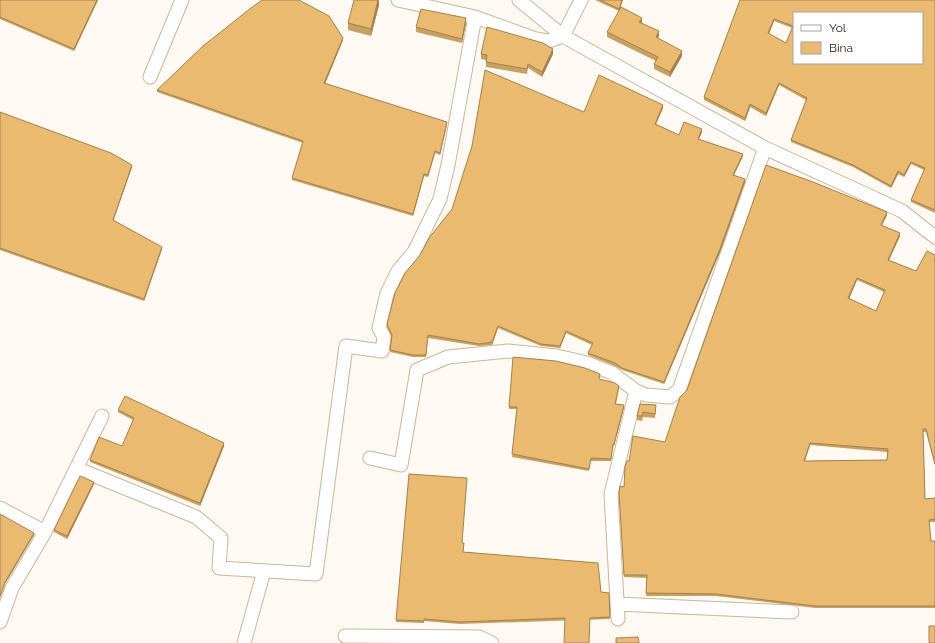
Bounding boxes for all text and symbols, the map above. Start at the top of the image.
legend [793,12,923,64]
text: Yol [829,21,847,35]
text: Bina [829,41,853,55]

